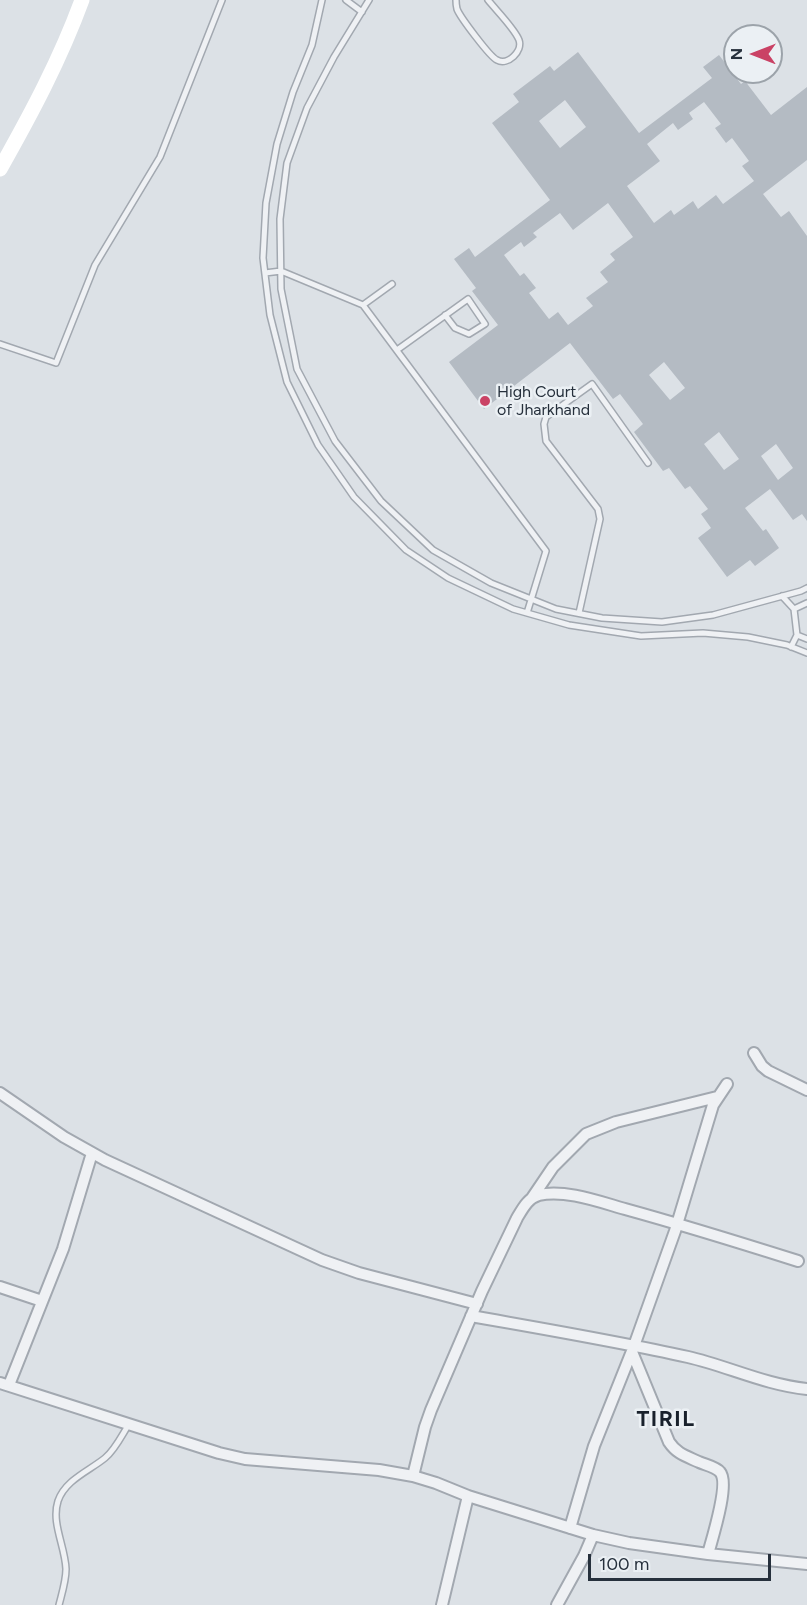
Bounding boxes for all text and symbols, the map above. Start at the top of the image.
north arrow [723,24,783,84]
text: N [727,48,746,60]
place label: High Court of Jharkhand [497,382,590,420]
marker: High Court of Jharkhand [478,394,492,408]
district label: TIRIL [636,1407,696,1433]
scale bar [591,1542,774,1580]
text: 100 m [599,1553,649,1575]

